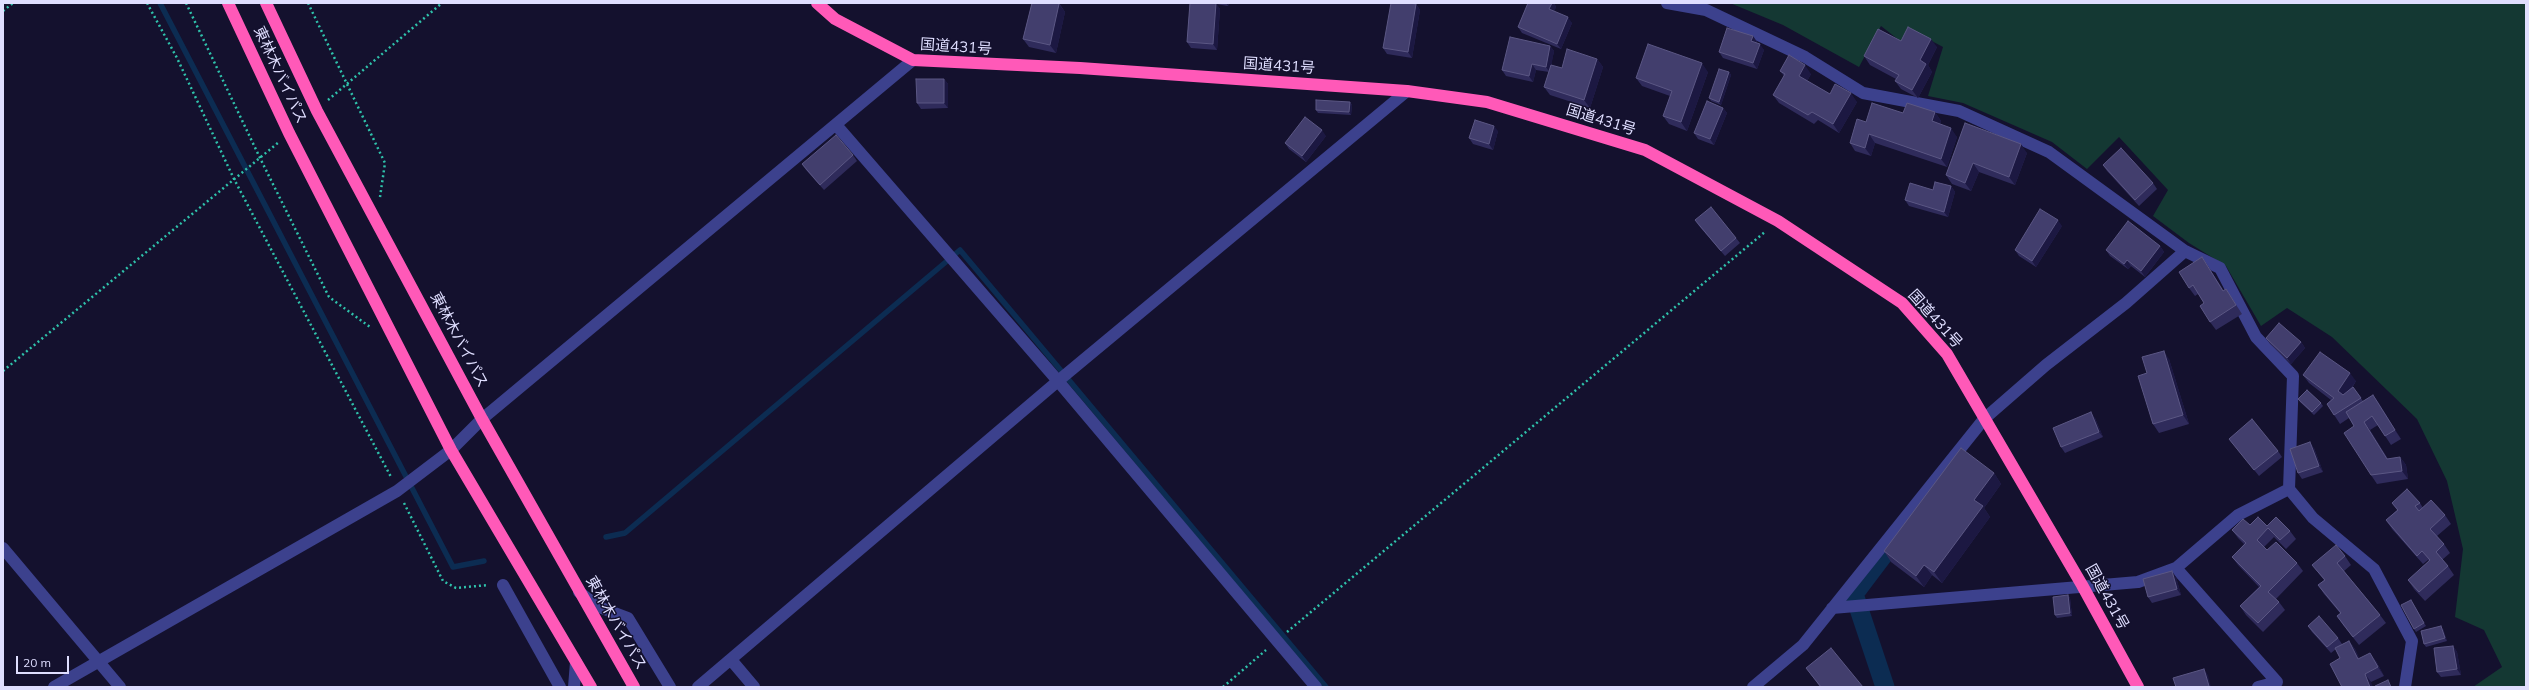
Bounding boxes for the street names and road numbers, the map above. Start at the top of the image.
street label: 東林木バイパス [250,24,310,126]
street label: 国道431号 [919,36,993,58]
street label: 国道431号 [1242,55,1316,77]
street label: 国道431号 [1564,101,1638,139]
street label: 国道431号 [1904,286,1966,352]
street label: 東林木バイパス [426,289,492,391]
street label: 国道431号 [2082,561,2132,633]
street label: 東林木バイパス [582,573,650,673]

